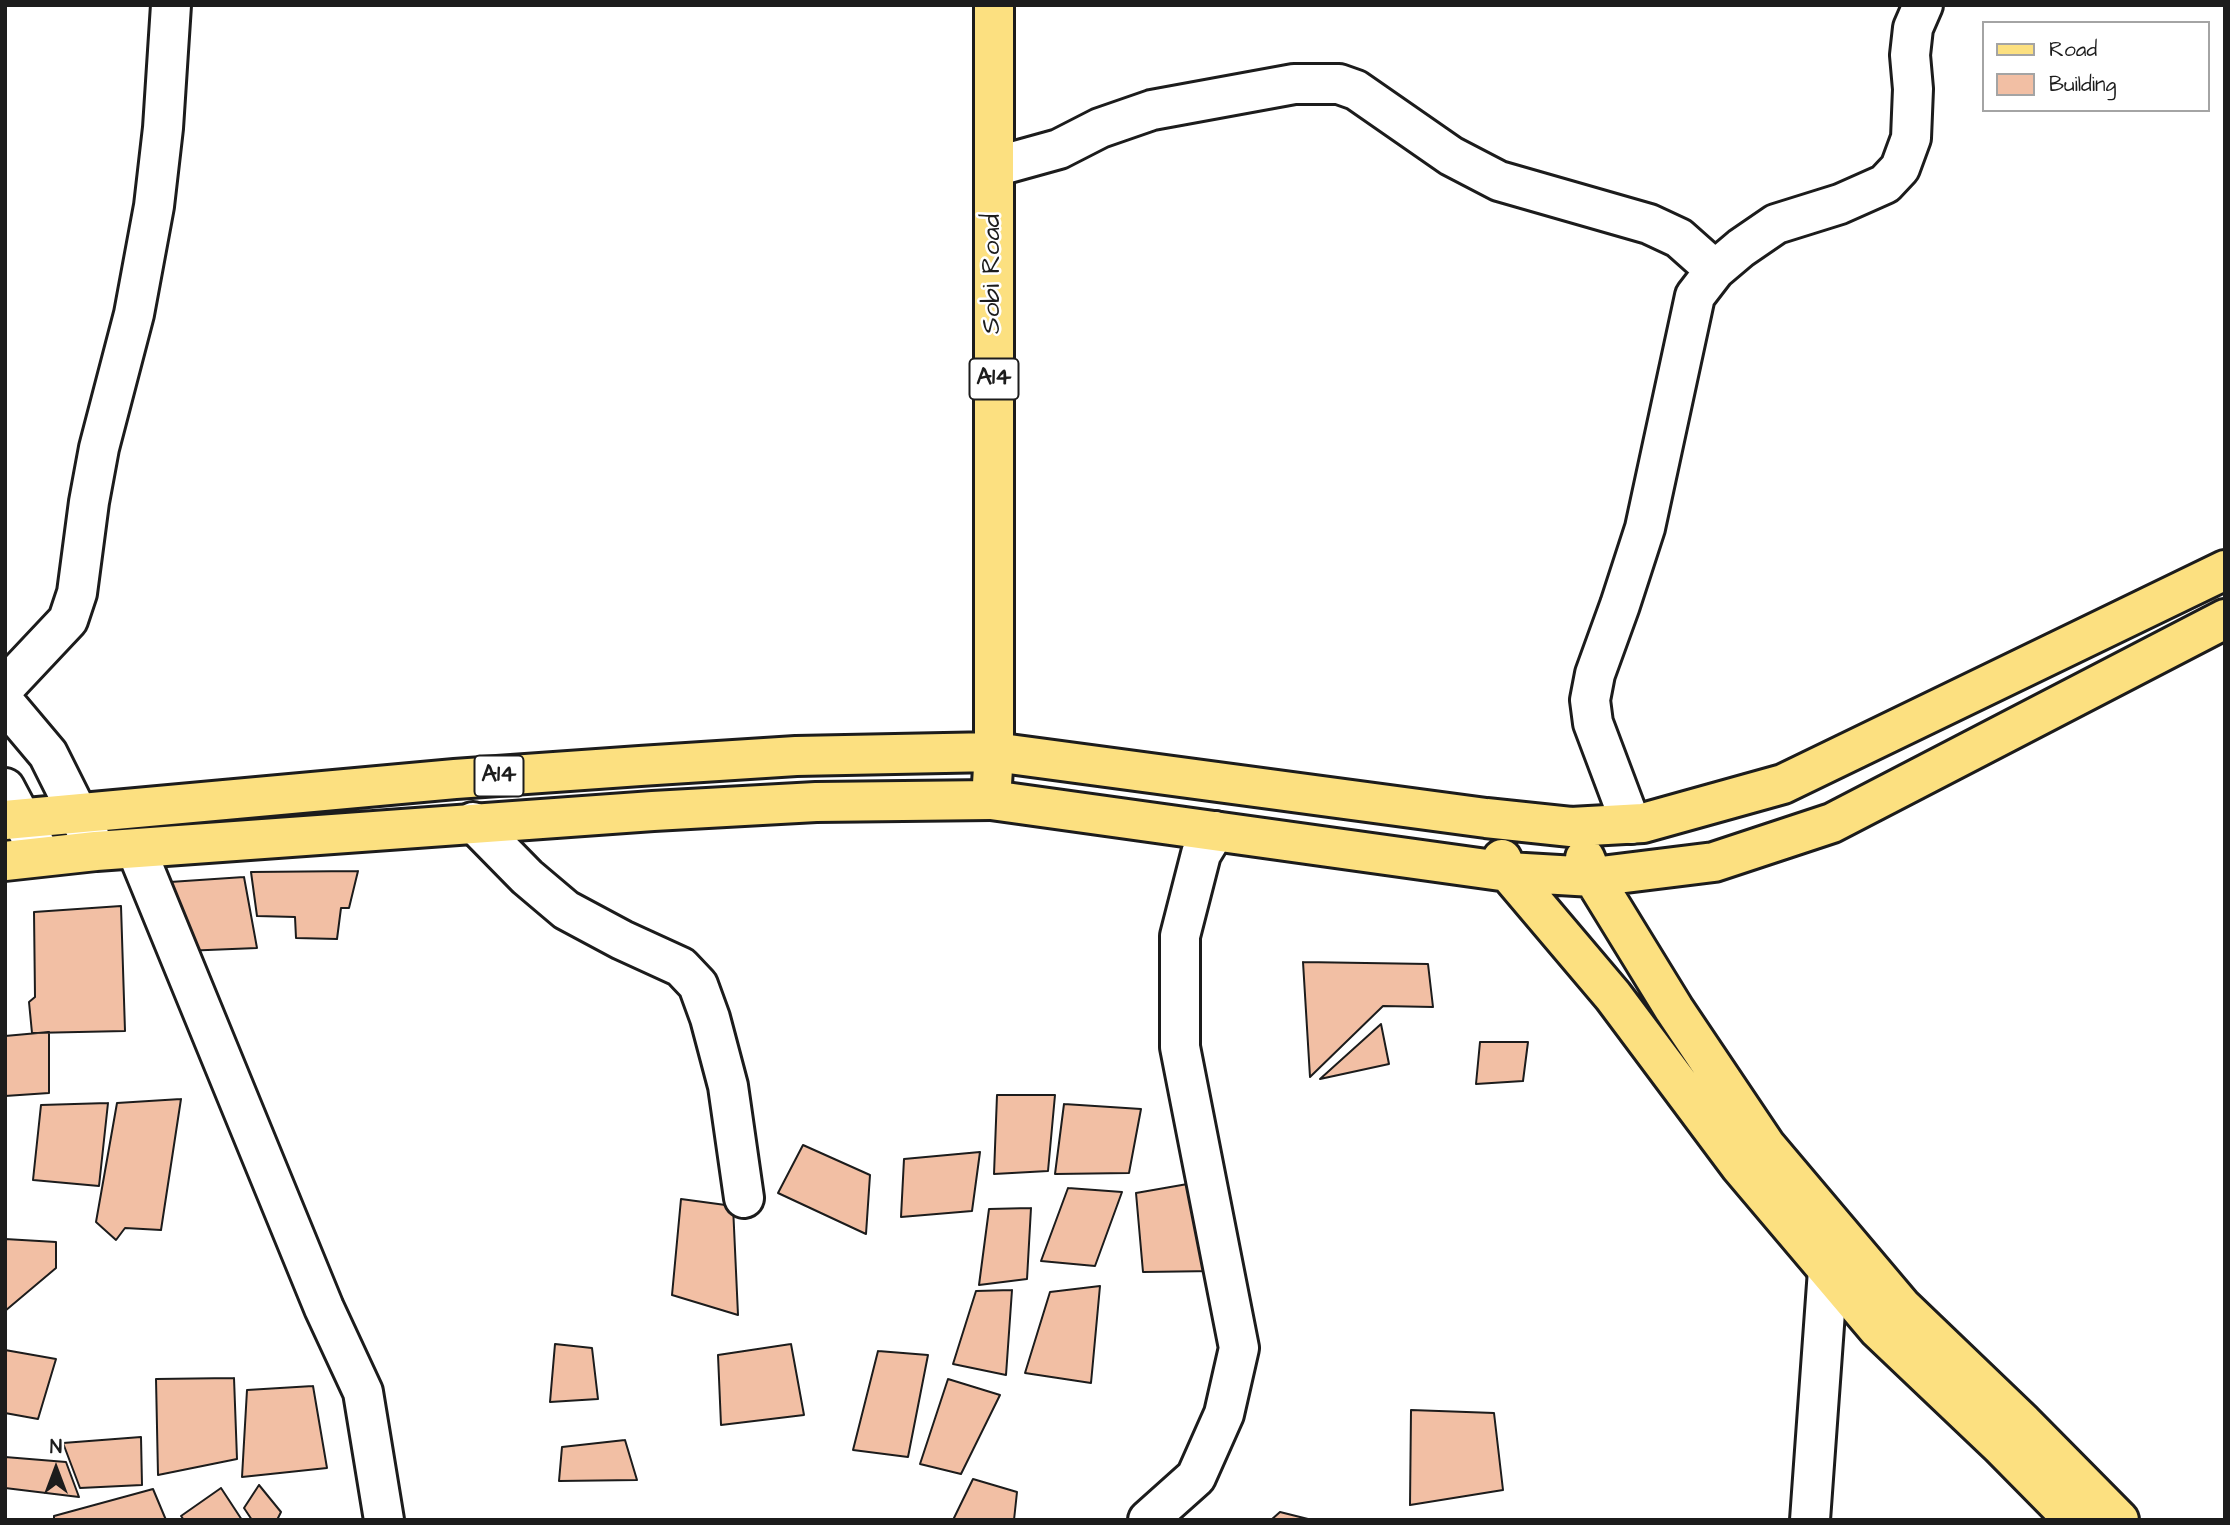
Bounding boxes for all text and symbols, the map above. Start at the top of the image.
legend [1982,21,2209,112]
text: Road [2049,35,2097,64]
text: Building [2049,70,2116,99]
street label: Sobi Road [978,214,1010,334]
road number: A14 [970,358,1018,400]
road number: A14 [475,756,524,796]
north arrow [21,1434,91,1504]
text: N [50,1434,62,1461]

